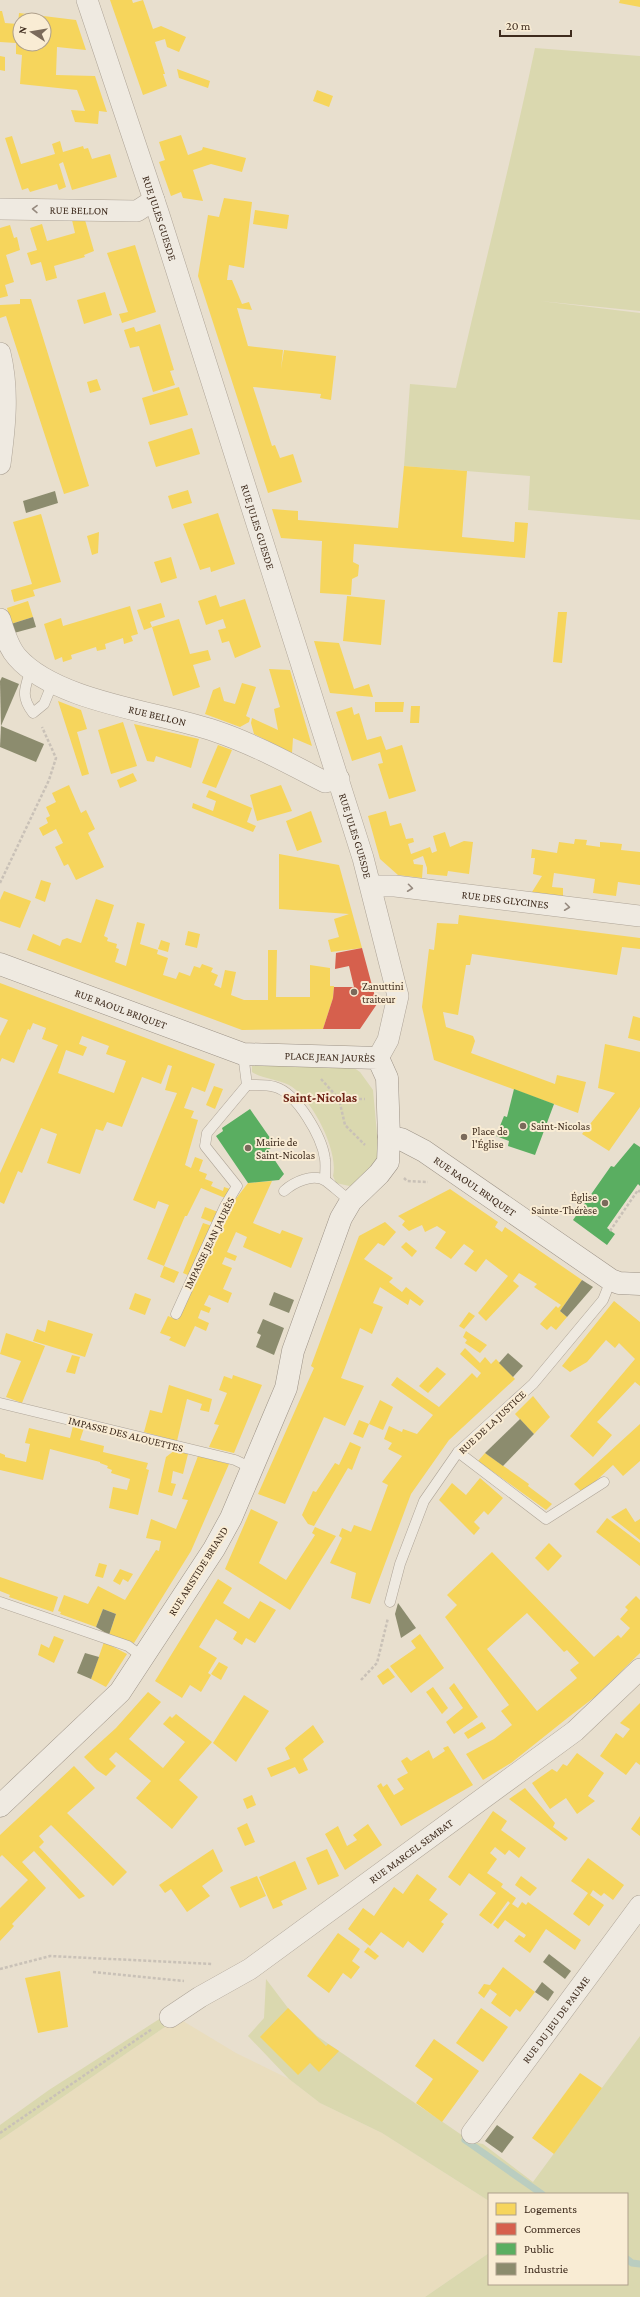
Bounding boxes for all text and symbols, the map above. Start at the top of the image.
north arrow [12,12,52,52]
scale bar [500,12,571,38]
text: 20 m [506,19,531,33]
text: N [16,25,29,35]
street label: RUE JULES GUESDE [140,174,179,262]
street label: RUE BELLON [50,204,108,217]
one-way arrow [32,205,38,214]
street label: RUE JULES GUESDE [239,483,277,571]
street label: RUE BELLON [127,703,188,728]
street label: RUE JULES GUESDE [337,792,374,880]
one-way arrow [407,883,413,892]
street label: RUE DES GLYCINES [461,888,549,911]
one-way arrow [564,902,570,911]
place label: Zanuttini traiteur [362,980,404,1005]
street label: RUE RAOUL BRIQUET [73,986,169,1031]
marker: Zanuttini traiteur [349,987,359,997]
street label: PLACE JEAN JAURÈS [284,1049,375,1064]
district label: Saint-Nicolas [283,1090,357,1105]
place label: Saint-Nicolas [531,1120,590,1132]
marker: Saint-Nicolas [518,1121,528,1131]
place label: Place de l'Église [472,1125,508,1151]
marker: Place de l'Église [459,1132,469,1142]
place label: Mairie de Saint-Nicolas [256,1136,315,1161]
marker: Mairie de Saint-Nicolas [243,1143,253,1153]
street label: RUE RAOUL BRIQUET [432,1154,518,1219]
place label: Église Sainte-Thérèse [531,1191,597,1216]
street label: IMPASSE JEAN JAURÈS [182,1195,237,1291]
marker: Église Sainte-Thérèse [600,1198,610,1208]
street label: RUE DE LA JUSTICE [456,1388,529,1457]
street label: IMPASSE DES ALOUETTES [67,1414,185,1454]
street label: RUE ARISTIDE BRIAND [166,1524,230,1618]
street label: RUE MARCEL SEMBAT [367,1816,455,1886]
street label: RUE DU JEU DE PAUME [520,1974,592,2065]
legend [488,2193,628,2285]
text: Logements [524,2202,577,2216]
text: Commerces [524,2222,581,2236]
text: Public [524,2242,554,2256]
text: Industrie [524,2262,568,2276]

